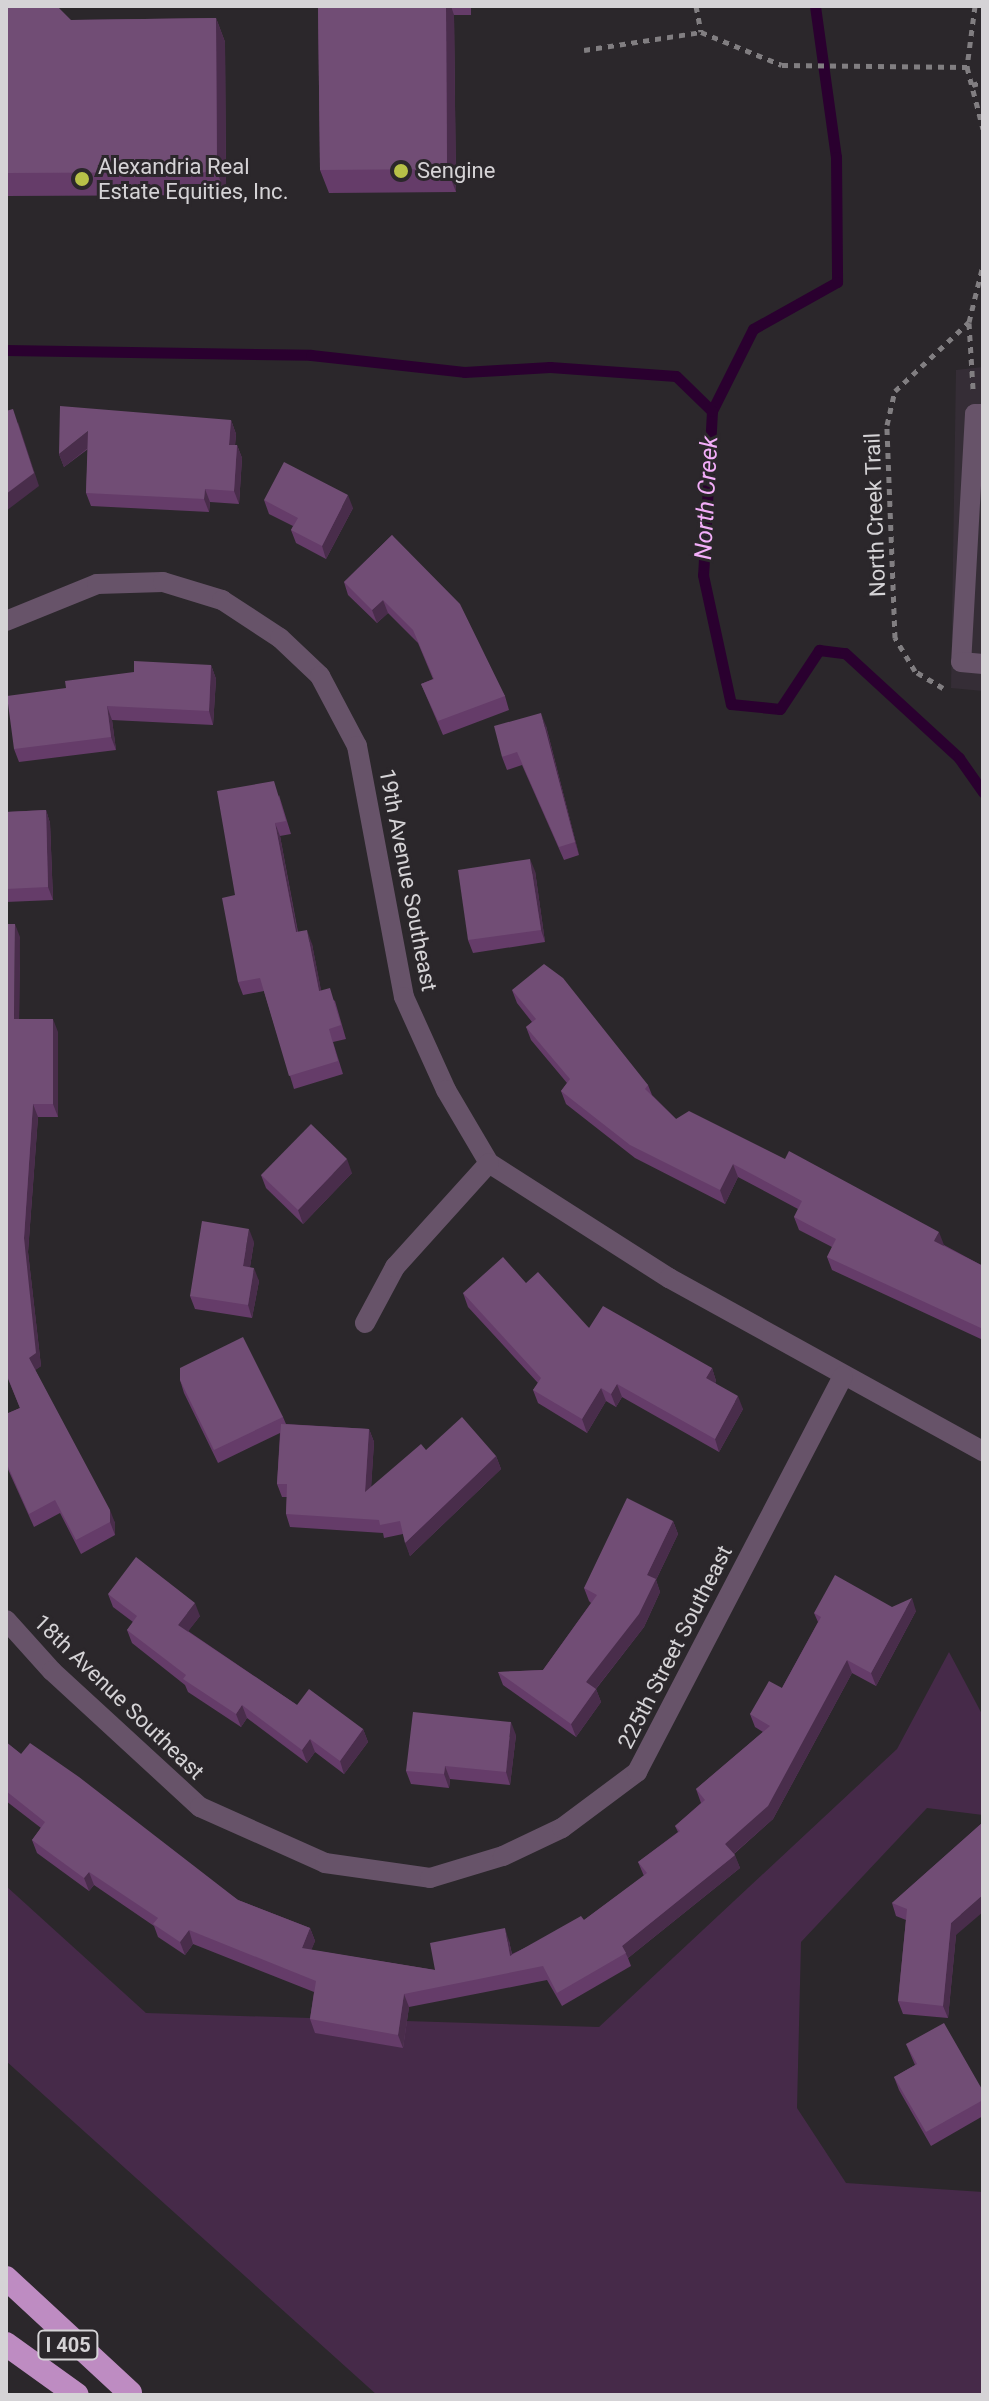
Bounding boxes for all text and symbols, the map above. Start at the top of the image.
place label: Alexandria Real Estate Equities, Inc. [98,153,288,204]
place label: Sengine [417,158,495,184]
marker: Sengine [392,162,410,180]
marker: Alexandria Real Estate Equities, Inc. [73,170,91,188]
street label: North Creek Trail [859,432,891,598]
water label: North Creek [689,435,725,561]
street label: 19th Avenue Southeast [373,766,443,994]
street label: 225th Street Southeast [612,1541,738,1753]
street label: 18th Avenue Southeast [28,1609,210,1785]
road number: I 405 [36,2329,100,2361]

